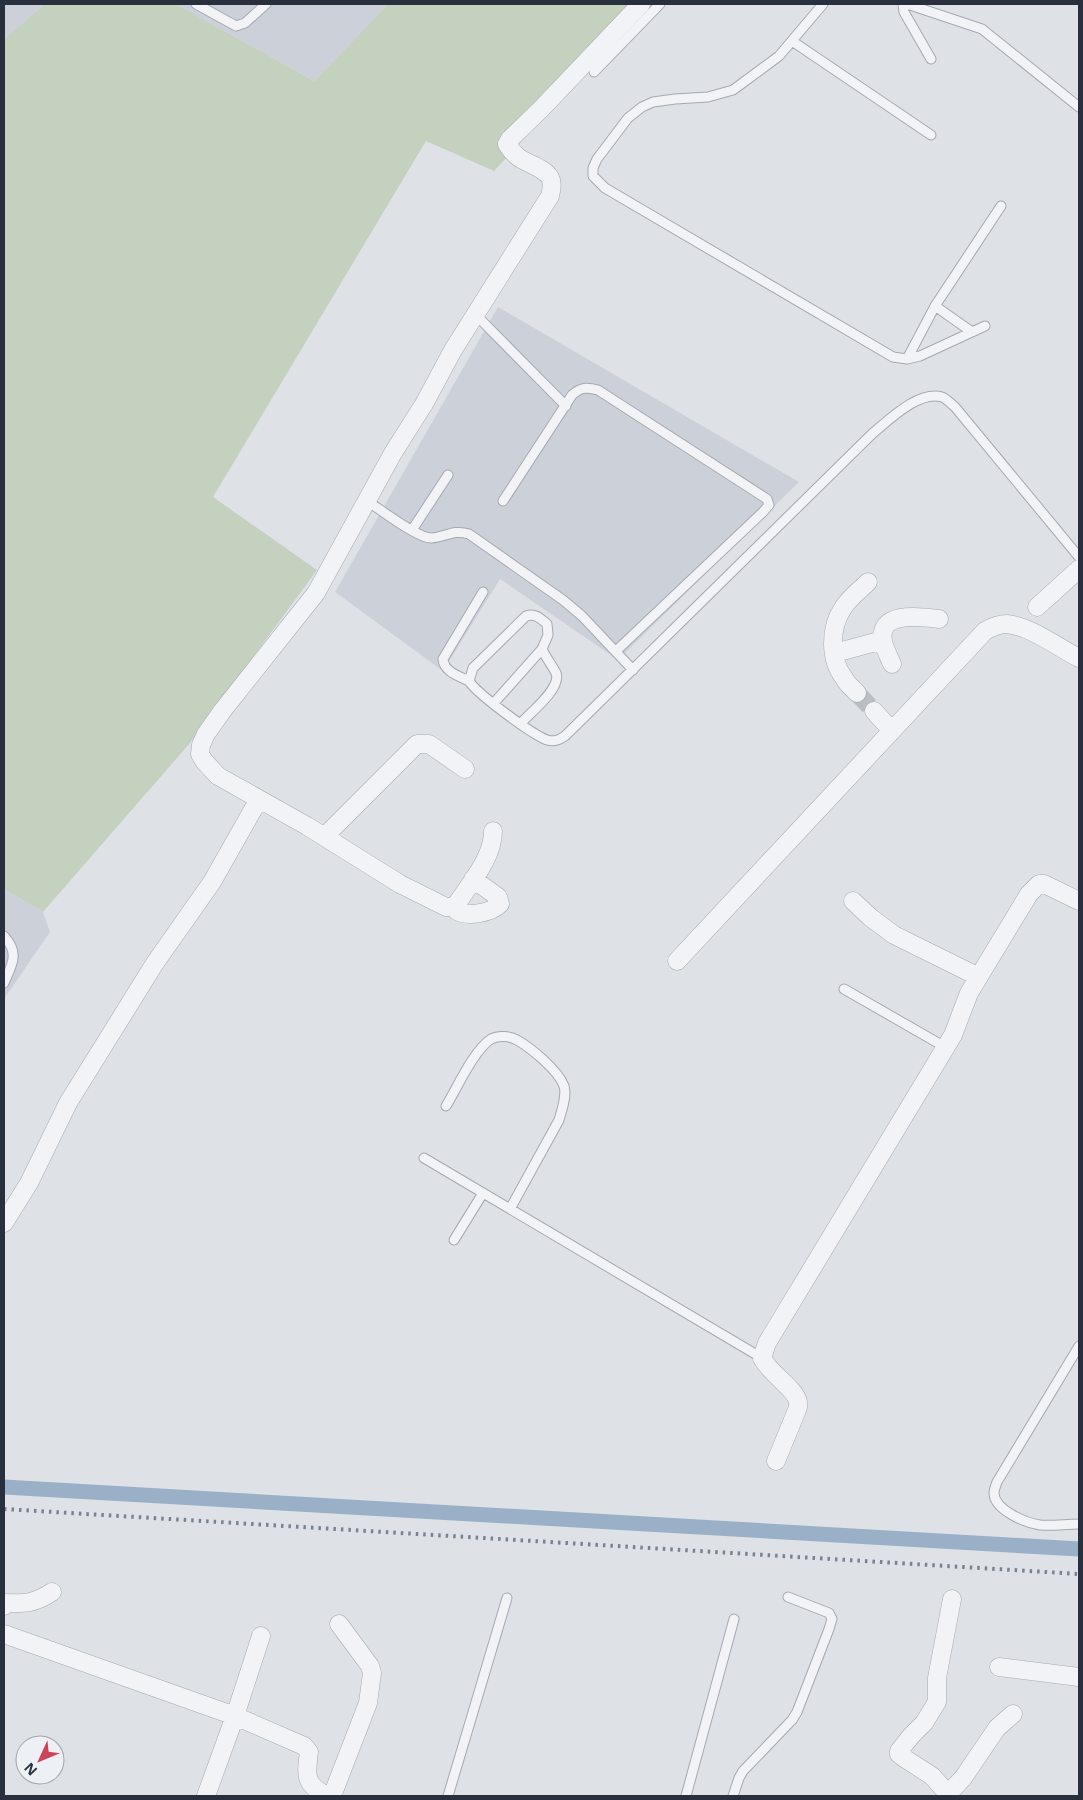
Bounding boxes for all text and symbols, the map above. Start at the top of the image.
north arrow [15,1735,65,1785]
text: N [19,1759,41,1780]

